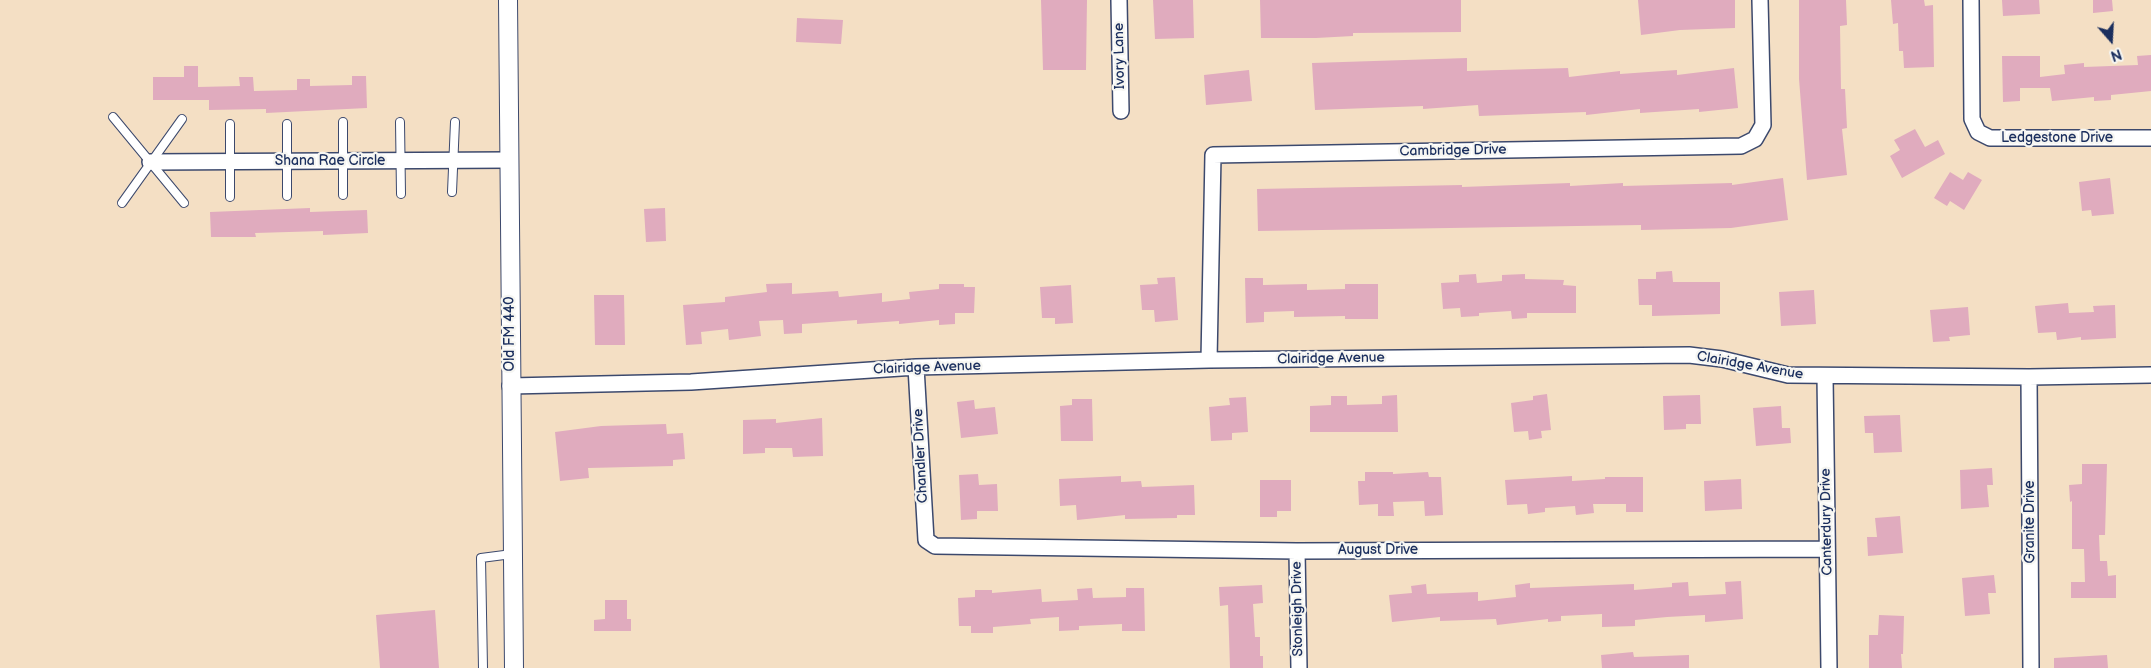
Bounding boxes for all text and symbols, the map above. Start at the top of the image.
north arrow [2086,15,2136,65]
street label: Ivory Lane [1111,23,1129,89]
text: N [2108,45,2124,64]
street label: Ledgestone Drive [2001,130,2113,146]
street label: Cambridge Drive [1399,142,1507,160]
street label: Shana Rae Circle [275,153,385,169]
street label: Old FM 440 [502,296,518,372]
street label: Clairidge Avenue [1696,348,1804,384]
street label: Clairidge Avenue [1277,350,1385,368]
street label: Clairidge Avenue [873,358,981,378]
street label: Chandler Drive [910,408,932,504]
street label: Canterdury Drive [1818,468,1836,576]
street label: Granite Drive [2022,480,2038,564]
street label: August Drive [1338,542,1418,558]
street label: Stonleigh Drive [1289,561,1307,657]

